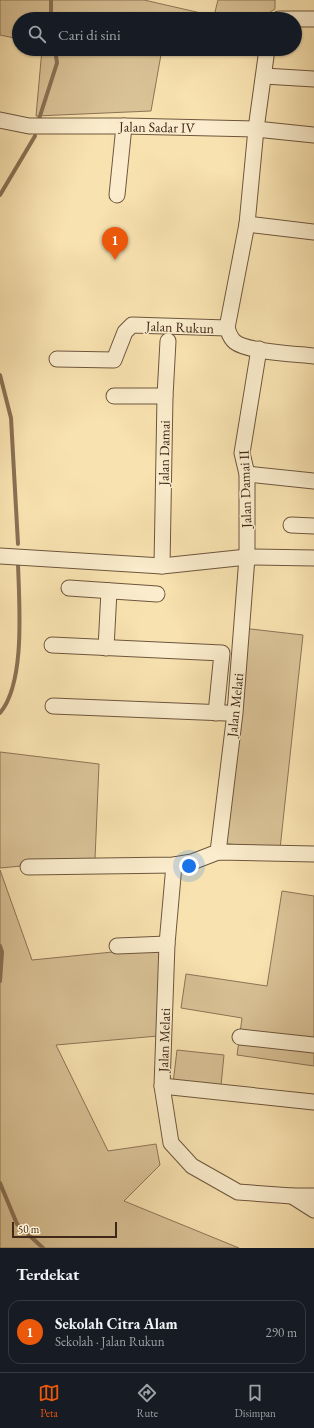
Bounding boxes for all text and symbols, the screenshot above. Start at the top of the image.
search box [12,12,302,56]
icon: search [26,23,48,45]
text: Cari di sini [58,25,121,44]
street label: Jalan Sadar IV [118,117,196,137]
pin: 1 [102,227,128,260]
street label: Jalan Rukun [145,317,215,337]
street label: Jalan Damai [154,420,174,487]
street label: Jalan Damai II [235,450,255,529]
street label: Jalan Melati [223,672,247,739]
your location [179,856,199,876]
street label: Jalan Melati [154,1007,174,1073]
scale bar [12,1220,117,1239]
text: 50 m [18,1222,39,1236]
text: Terdekat [16,1263,79,1285]
text: Sekolah Citra Alam [55,1314,178,1333]
text: 1 [27,1324,33,1341]
text: 290 m [266,1324,297,1341]
text: Sekolah · Jalan Rukun [55,1333,165,1350]
tab: Peta [38,1382,60,1420]
tab: Rute [136,1382,158,1420]
tab: Disimpan [234,1382,276,1420]

